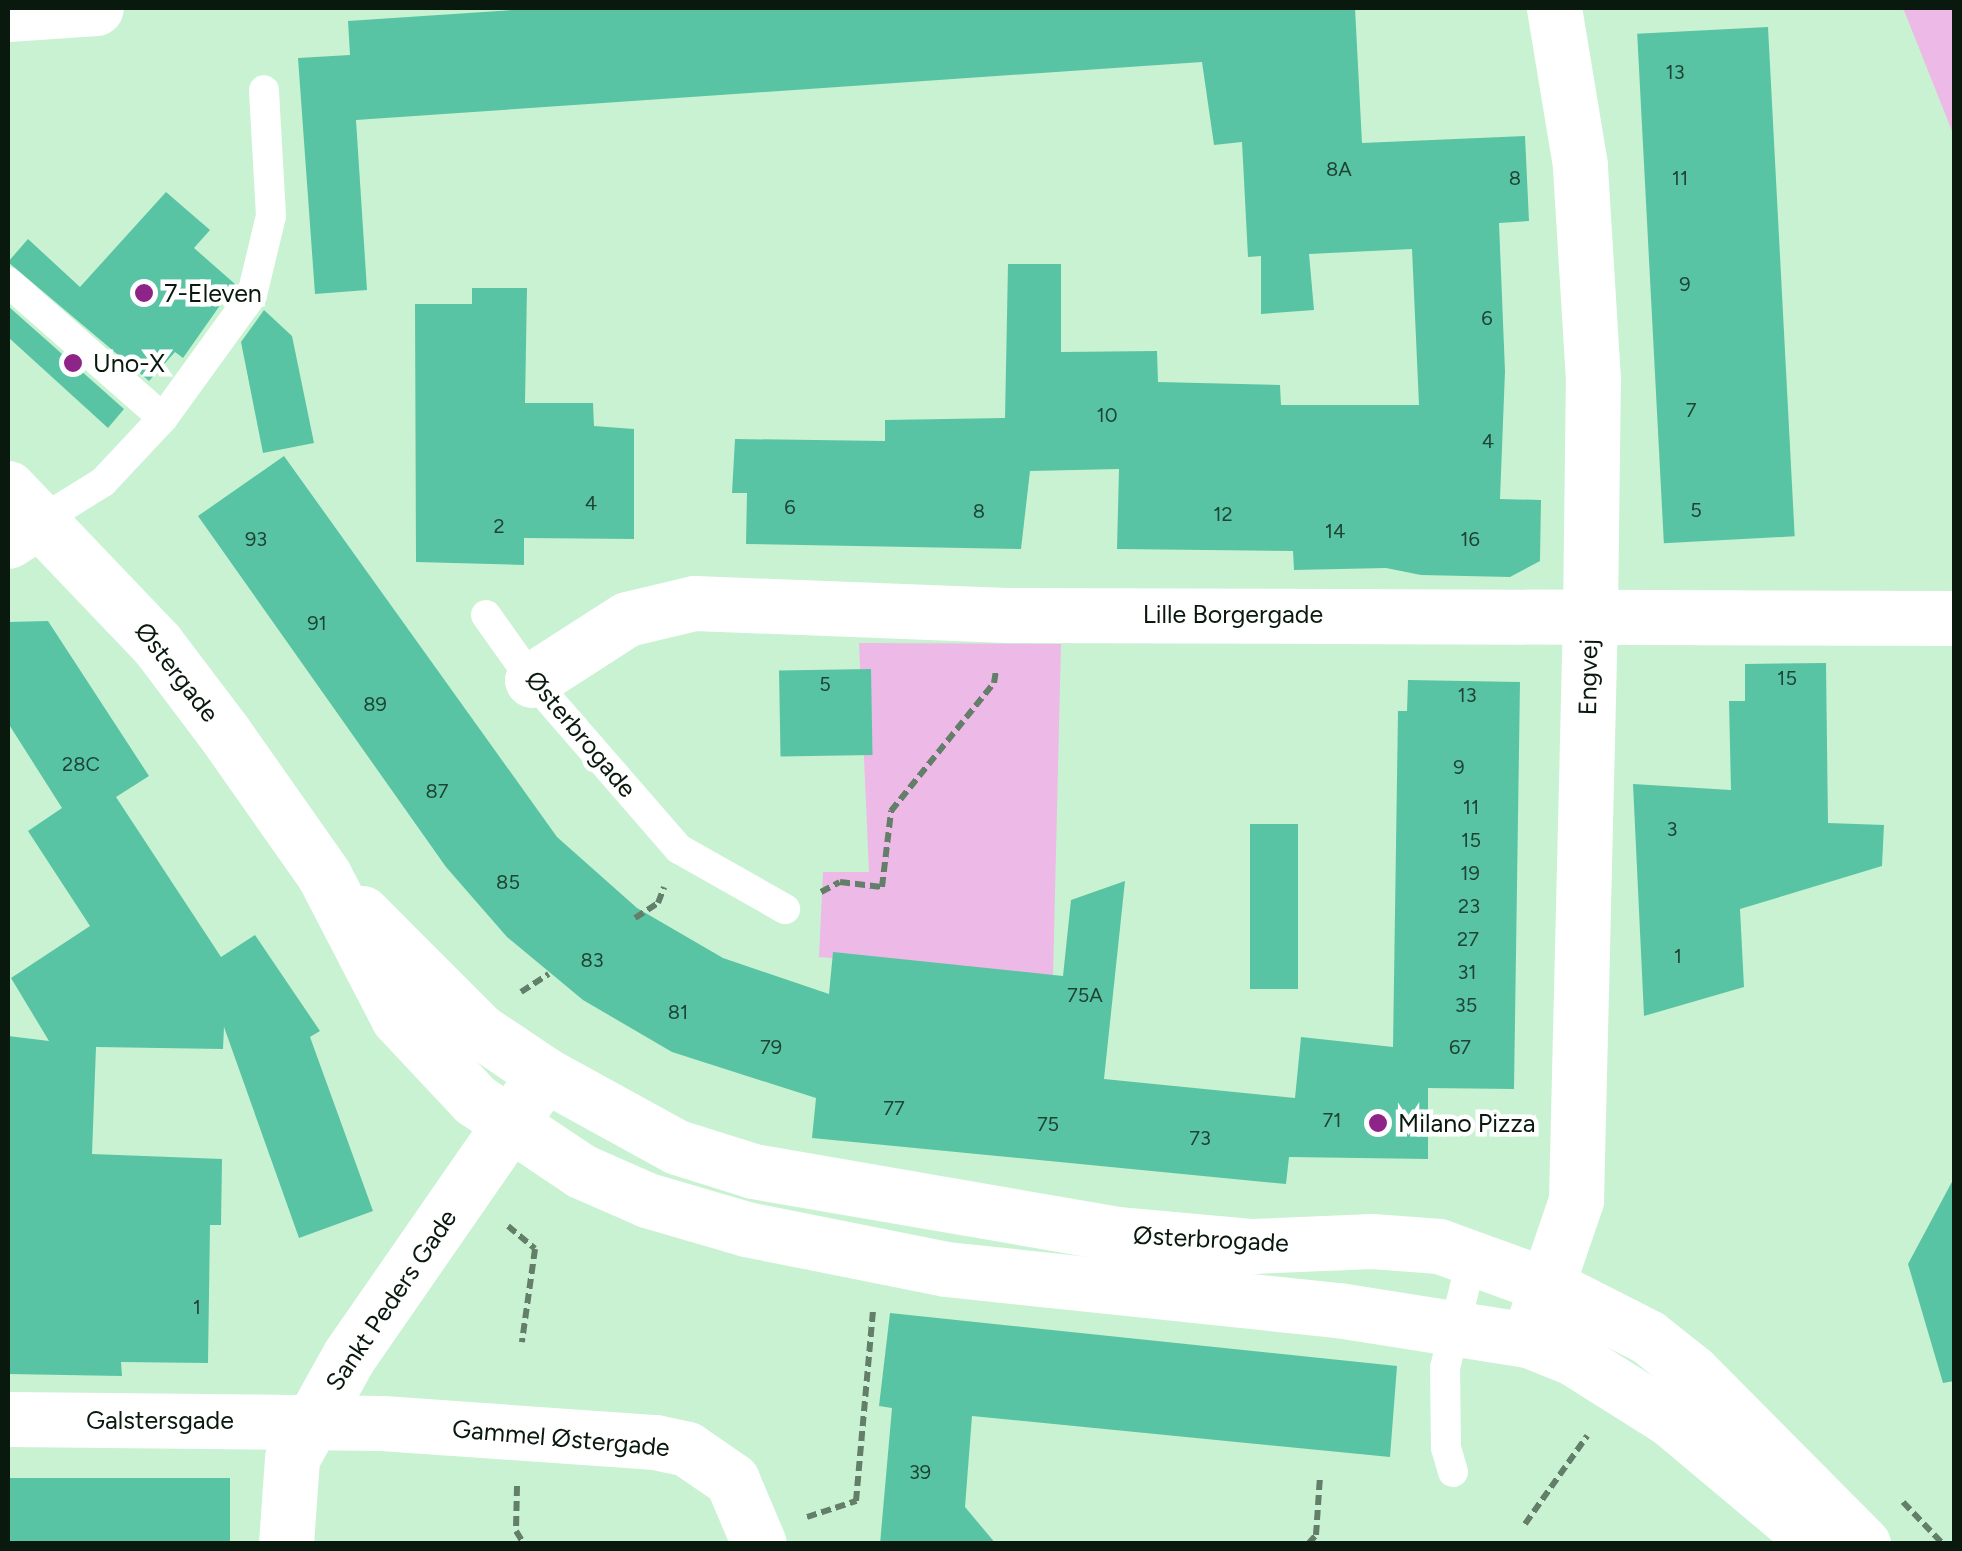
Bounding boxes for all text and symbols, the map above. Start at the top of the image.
house number: 13 [1665,60,1685,84]
house number: 8A [1326,157,1352,181]
house number: 8 [1509,166,1521,190]
house number: 11 [1672,166,1688,190]
house number: 9 [1679,272,1691,296]
place label: 7-Eleven [164,278,262,308]
marker: 7-Eleven [133,282,155,304]
house number: 6 [1481,306,1493,330]
place label: Uno-X [93,348,165,378]
marker: Uno-X [62,352,84,374]
house number: 7 [1686,398,1696,422]
house number: 10 [1096,403,1118,427]
house number: 4 [1482,429,1494,453]
house number: 4 [585,491,597,515]
house number: 6 [784,495,796,519]
house number: 5 [1690,498,1702,522]
house number: 8 [973,499,985,523]
house number: 12 [1213,502,1233,526]
house number: 2 [493,514,505,538]
house number: 14 [1325,519,1345,543]
house number: 93 [245,527,267,551]
house number: 16 [1460,527,1480,551]
street label: Lille Borgergade [1143,599,1323,629]
house number: 91 [307,611,327,635]
street label: Østergade [129,616,225,728]
street label: Engvej [1572,638,1604,716]
street label: Østerbrogade [519,665,643,803]
house number: 15 [1777,666,1797,690]
house number: 5 [819,672,831,696]
house number: 13 [1457,683,1477,707]
house number: 89 [363,692,387,716]
house number: 28C [62,752,100,776]
house number: 9 [1453,755,1465,779]
house number: 87 [425,779,449,803]
house number: 11 [1463,795,1479,819]
house number: 3 [1667,817,1677,841]
house number: 15 [1461,828,1481,852]
house number: 19 [1460,861,1480,885]
house number: 85 [496,870,520,894]
house number: 23 [1458,894,1480,918]
house number: 27 [1457,927,1479,951]
house number: 1 [1674,944,1682,968]
house number: 83 [580,948,604,972]
house number: 31 [1457,960,1477,984]
house number: 75A [1067,983,1103,1007]
house number: 35 [1455,993,1477,1017]
house number: 81 [668,1000,688,1024]
house number: 79 [760,1035,782,1059]
house number: 67 [1449,1035,1471,1059]
house number: 77 [883,1096,905,1120]
house number: 71 [1323,1108,1341,1132]
place label: Milano Pizza [1398,1108,1535,1138]
house number: 75 [1037,1112,1059,1136]
marker: Milano Pizza [1367,1112,1389,1134]
house number: 73 [1189,1126,1211,1150]
street label: Sankt Peders Gade [319,1204,463,1396]
street label: Østerbrogade [1132,1220,1290,1258]
house number: 1 [193,1295,201,1319]
street label: Galstersgade [86,1405,234,1435]
street label: Gammel Østergade [451,1414,671,1462]
house number: 39 [909,1460,931,1484]

